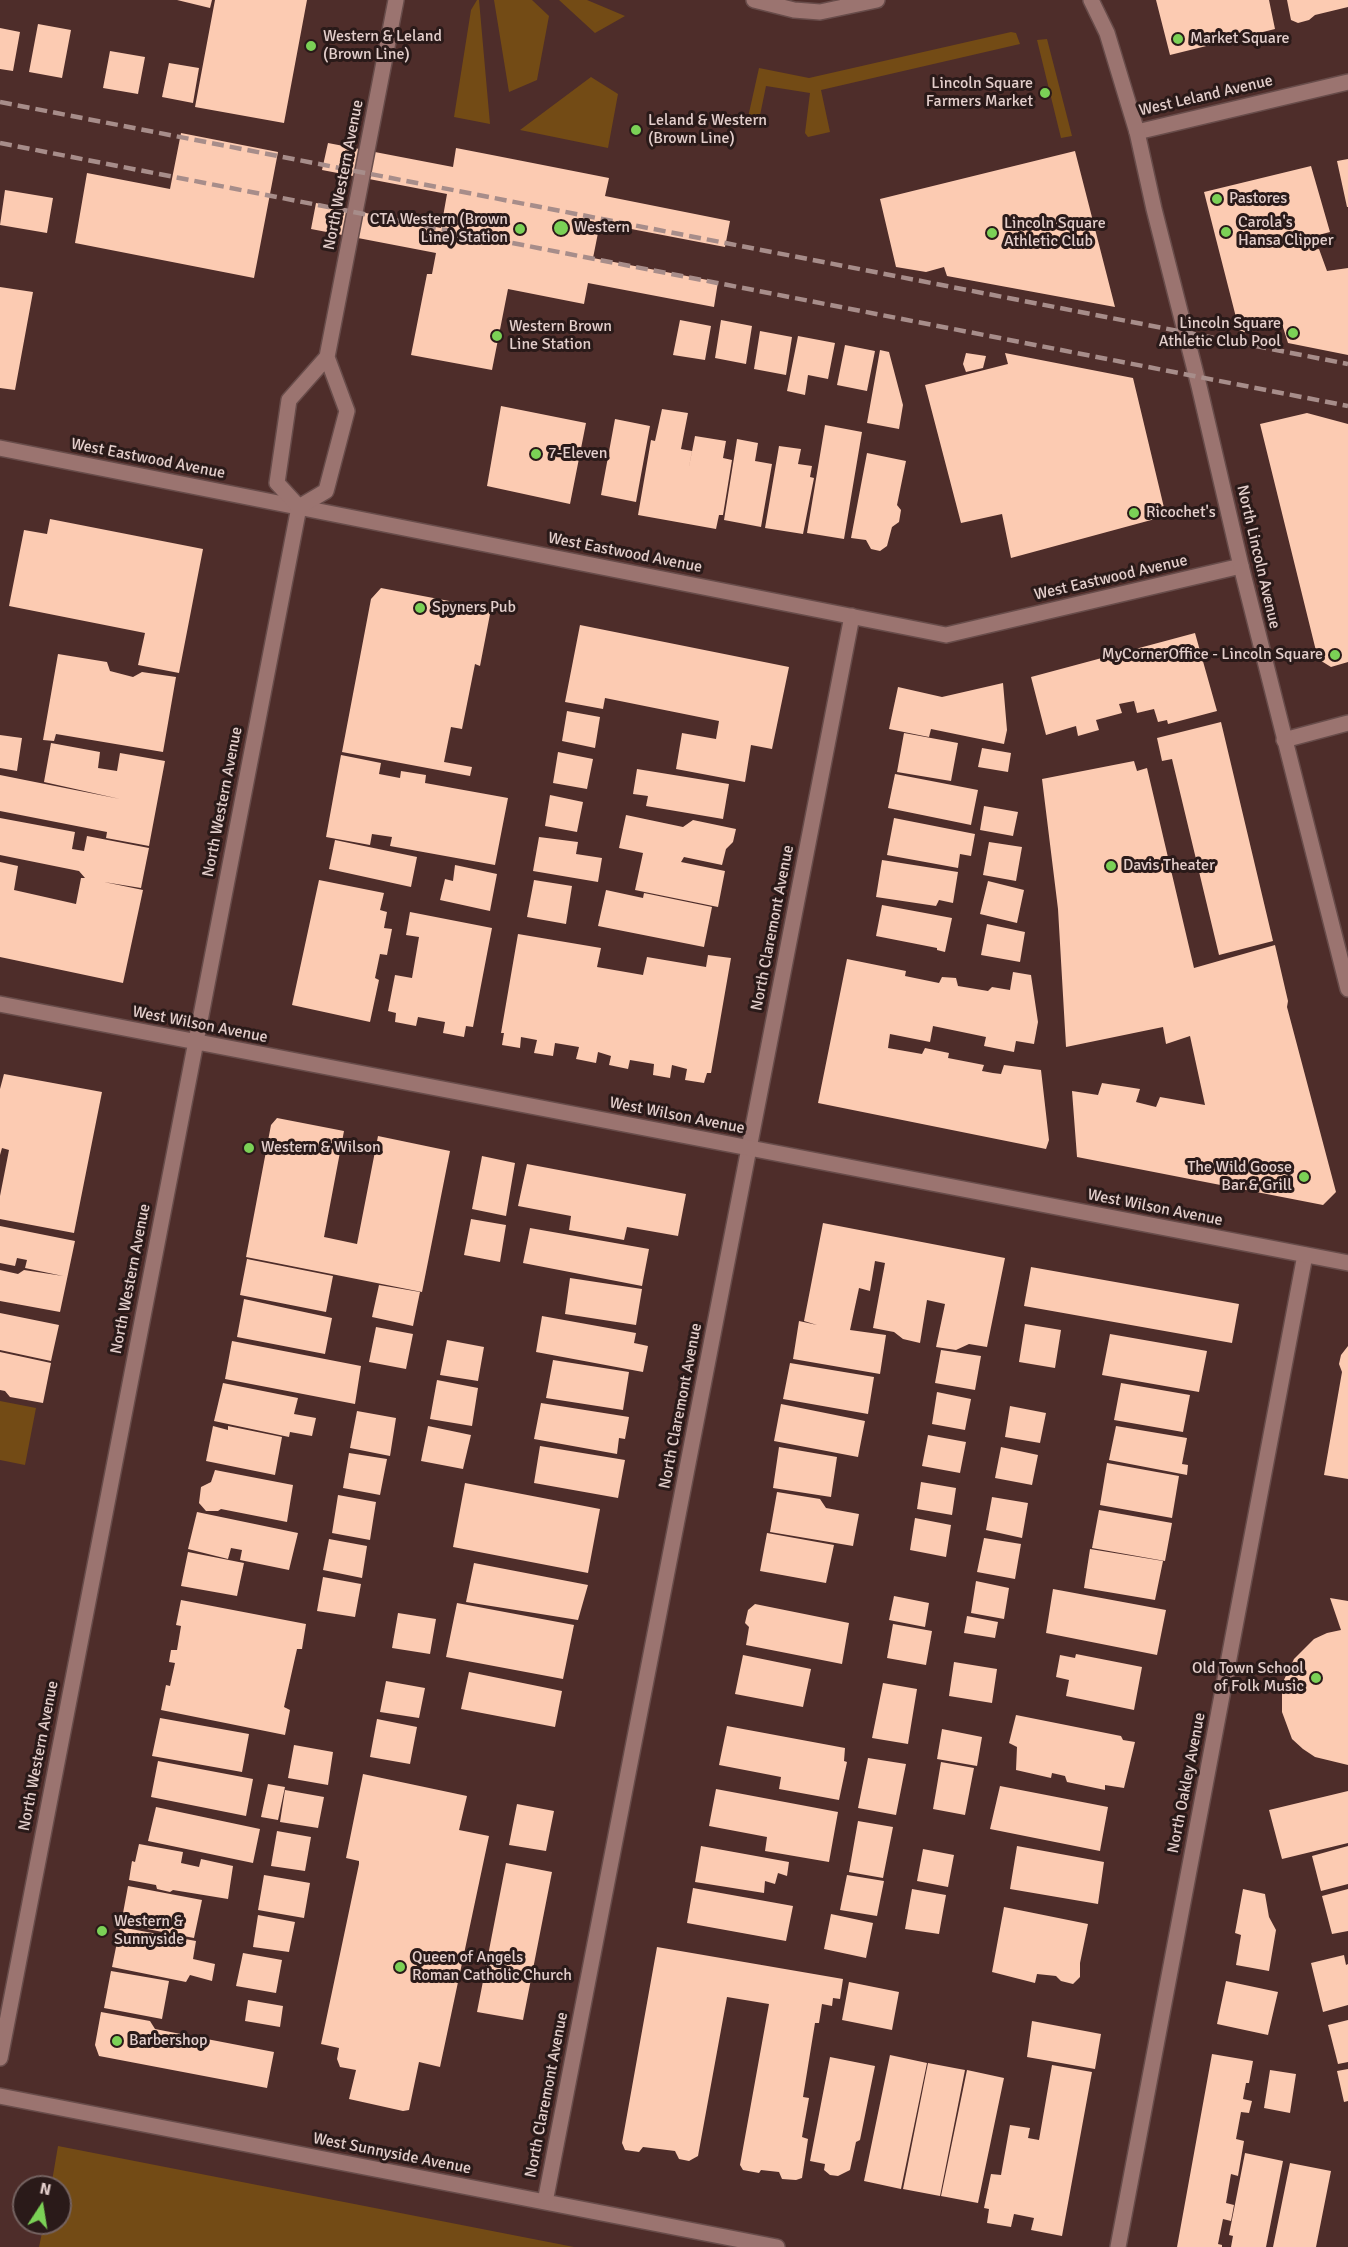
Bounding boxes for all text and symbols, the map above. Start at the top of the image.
place label: Western & Leland (Brown Line) [323,27,442,65]
place label: Market Square [1190,29,1290,49]
marker: Market Square [1171,32,1185,46]
marker: Western & Leland (Brown Line) [304,39,318,53]
street label: West Leland Avenue [1137,71,1275,121]
place label: Lincoln Square Farmers Market [926,74,1033,112]
marker: Lincoln Square Farmers Market [1038,86,1052,100]
street label: North Western Avenue [320,98,368,252]
place label: Leland & Western (Brown Line) [648,111,767,149]
marker: Leland & Western (Brown Line) [629,123,643,137]
place label: Pastores [1229,189,1287,209]
marker: Pastores [1210,192,1224,206]
place label: CTA Western (Brown Line) Station [370,210,508,248]
place label: Carola's Hansa Clipper [1238,213,1334,251]
place label: Lincoln Square Athletic Club [1004,214,1106,252]
place label: Western [574,218,630,238]
marker: Western [552,219,570,237]
marker: CTA Western (Brown Line) Station [513,222,527,236]
marker: Carola's Hansa Clipper [1219,225,1233,239]
marker: Lincoln Square Athletic Club [985,226,999,240]
place label: Lincoln Square Athletic Club Pool [1159,314,1281,352]
place label: Western Brown Line Station [509,317,612,355]
marker: Lincoln Square Athletic Club Pool [1286,326,1300,340]
marker: Western Brown Line Station [490,329,504,343]
street label: West Eastwood Avenue [69,435,227,483]
place label: 7-Eleven [548,444,607,464]
marker: 7-Eleven [529,447,543,461]
street label: North Lincoln Avenue [1232,483,1284,631]
place label: Ricochet's [1146,503,1216,523]
marker: Ricochet's [1127,506,1141,520]
street label: West Eastwood Avenue [546,529,704,577]
street label: West Eastwood Avenue [1032,551,1190,605]
place label: Spyners Pub [432,598,516,618]
marker: Spyners Pub [413,601,427,615]
place label: MyCornerOffice - Lincoln Square [1102,645,1323,665]
marker: MyCornerOffice - Lincoln Square [1328,648,1342,662]
street label: North Western Avenue [199,725,247,879]
street label: North Claremont Avenue [748,844,798,1012]
place label: Davis Theater [1123,856,1215,876]
marker: Davis Theater [1104,859,1118,873]
street label: West Wilson Avenue [131,1002,269,1048]
street label: West Wilson Avenue [608,1093,746,1139]
place label: Western & Wilson [261,1138,381,1158]
marker: Western & Wilson [242,1141,256,1155]
place label: The Wild Goose Bar & Grill [1187,1158,1292,1196]
marker: The Wild Goose Bar & Grill [1297,1170,1311,1184]
street label: West Wilson Avenue [1086,1185,1224,1231]
street label: North Western Avenue [107,1202,155,1356]
street label: North Claremont Avenue [656,1322,706,1490]
place label: Old Town School of Folk Music [1192,1659,1304,1697]
marker: Old Town School of Folk Music [1309,1671,1323,1685]
street label: North Western Avenue [15,1679,63,1833]
street label: North Oakley Avenue [1164,1711,1210,1855]
place label: Western & Sunnyside [114,1912,184,1950]
marker: Western & Sunnyside [95,1924,109,1938]
place label: Queen of Angels Roman Catholic Church [412,1948,572,1986]
marker: Queen of Angels Roman Catholic Church [393,1960,407,1974]
street label: North Claremont Avenue [522,2011,572,2179]
place label: Barbershop [129,2031,208,2051]
marker: Barbershop [110,2034,124,2048]
street label: West Sunnyside Avenue [311,2129,473,2179]
north arrow [12,2175,72,2235]
text: N [38,2178,53,2200]

